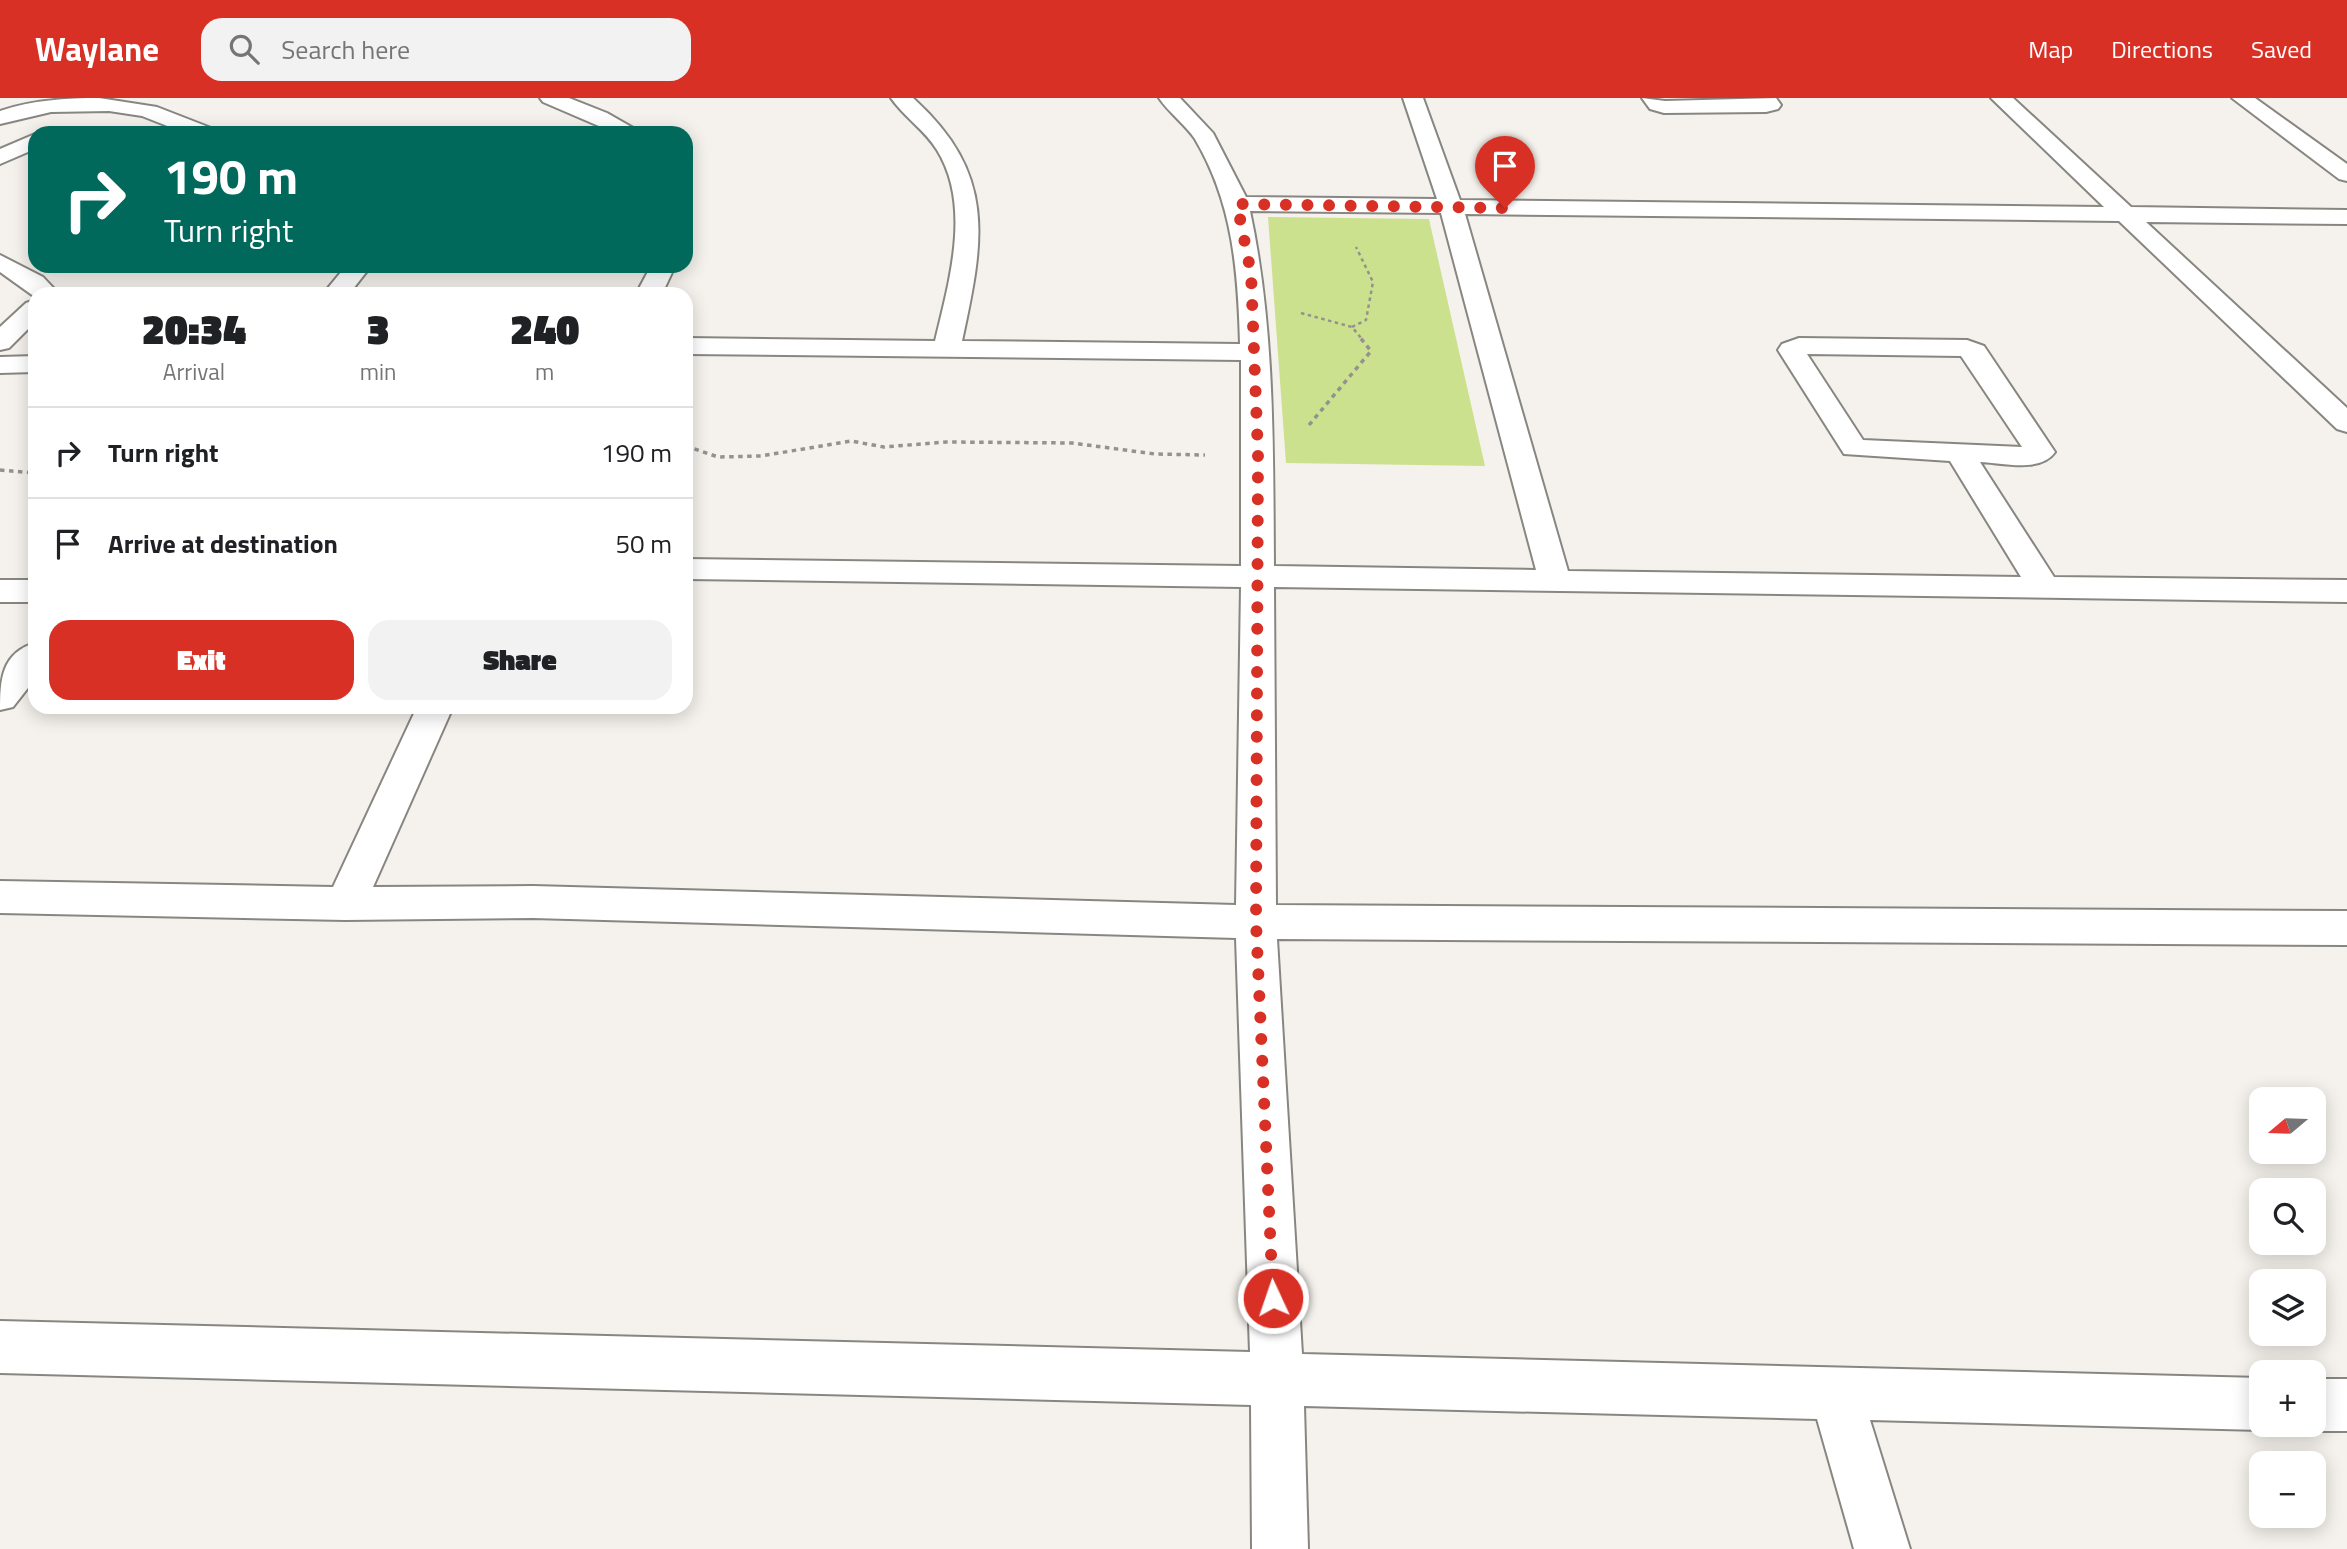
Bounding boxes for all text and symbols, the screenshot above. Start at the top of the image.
search box [201,18,691,81]
text: Waylane [35,24,159,74]
icon: search [225,30,263,68]
text: Search here [281,30,410,69]
text: Map [2028,31,2073,67]
text: Directions [2111,31,2213,67]
text: Saved [2251,31,2312,67]
pin [1475,136,1535,208]
text: 190 m [164,138,298,213]
icon: arrive [1486,147,1524,185]
icon: right [49,154,140,245]
text: Turn right [164,206,293,254]
text: 20:34 [142,296,246,360]
text: 3 [367,296,390,360]
text: 240 [510,296,579,360]
text: Arrival [163,354,225,389]
text: min [360,354,396,389]
text: m [535,354,554,389]
text: Turn right [108,433,219,472]
text: 190 m [601,433,672,472]
icon: right [49,434,87,472]
text: Arrive at destination [108,524,338,563]
text: 50 m [615,524,672,563]
icon: arrive [49,525,87,563]
button: Exit [49,620,354,700]
button: Share [368,620,672,700]
north arrow [2249,1087,2326,1164]
map controls [2249,1087,2326,1528]
button: search [2249,1178,2326,1255]
position arrow [1236,1261,1310,1335]
button: layers [2249,1269,2326,1346]
button: + [2249,1360,2326,1437]
button: − [2249,1451,2326,1528]

